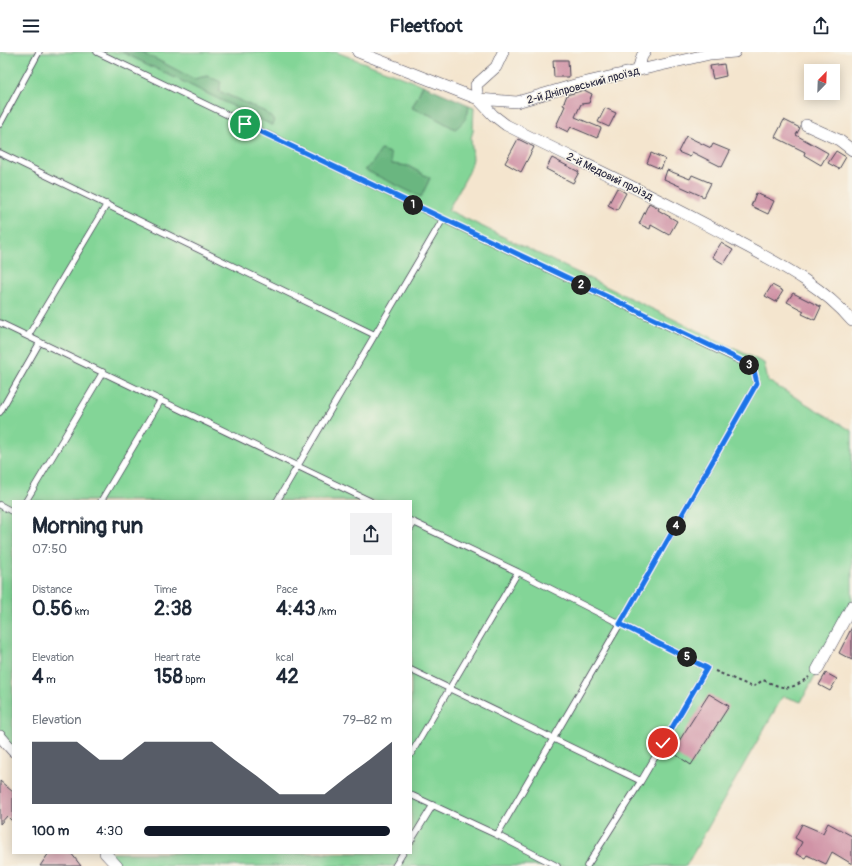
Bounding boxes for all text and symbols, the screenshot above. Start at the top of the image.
icon: menu [20,15,42,37]
text: Fleetfoot [390,15,462,38]
icon: share [810,15,832,37]
street label: 2-й Дніпровський проїзд [525,64,641,107]
north arrow [804,64,840,100]
map controls [804,64,840,100]
pin [228,107,262,141]
icon: arrive [234,113,256,135]
street label: 2-й Медовий проїзд [564,150,656,203]
pin: 1 [403,195,423,215]
text: 1 [411,198,415,211]
pin: 2 [571,275,591,295]
text: 2 [578,278,584,291]
pin: 3 [739,355,759,375]
text: 3 [746,358,752,371]
text: Morning run [32,512,143,540]
button: share [350,513,392,555]
pin: 4 [666,516,686,536]
text: 4 [673,519,679,532]
text: 07:50 [32,541,67,557]
text: Distance [32,583,72,596]
text: Time [154,583,177,596]
text: Pace [276,583,298,596]
text: 0.56 [32,596,73,621]
text: 2:38 [154,596,192,621]
text: 4:43 [276,596,316,621]
text: km [73,605,89,618]
text: /km [316,605,336,618]
pin: 5 [677,647,697,667]
text: 5 [684,650,690,663]
text: Elevation [32,651,74,664]
text: Heart rate [154,651,200,664]
text: kcal [276,651,294,664]
text: 4 [32,664,44,689]
text: 158 [154,664,183,689]
text: 42 [276,664,299,689]
text: m [44,673,56,686]
text: bpm [183,673,206,686]
text: Elevation [32,712,82,728]
text: 79–82 m [343,712,392,728]
pin [646,726,680,760]
icon: check [652,732,674,754]
text: 100 m [32,823,69,839]
text: 4:30 [96,823,123,839]

